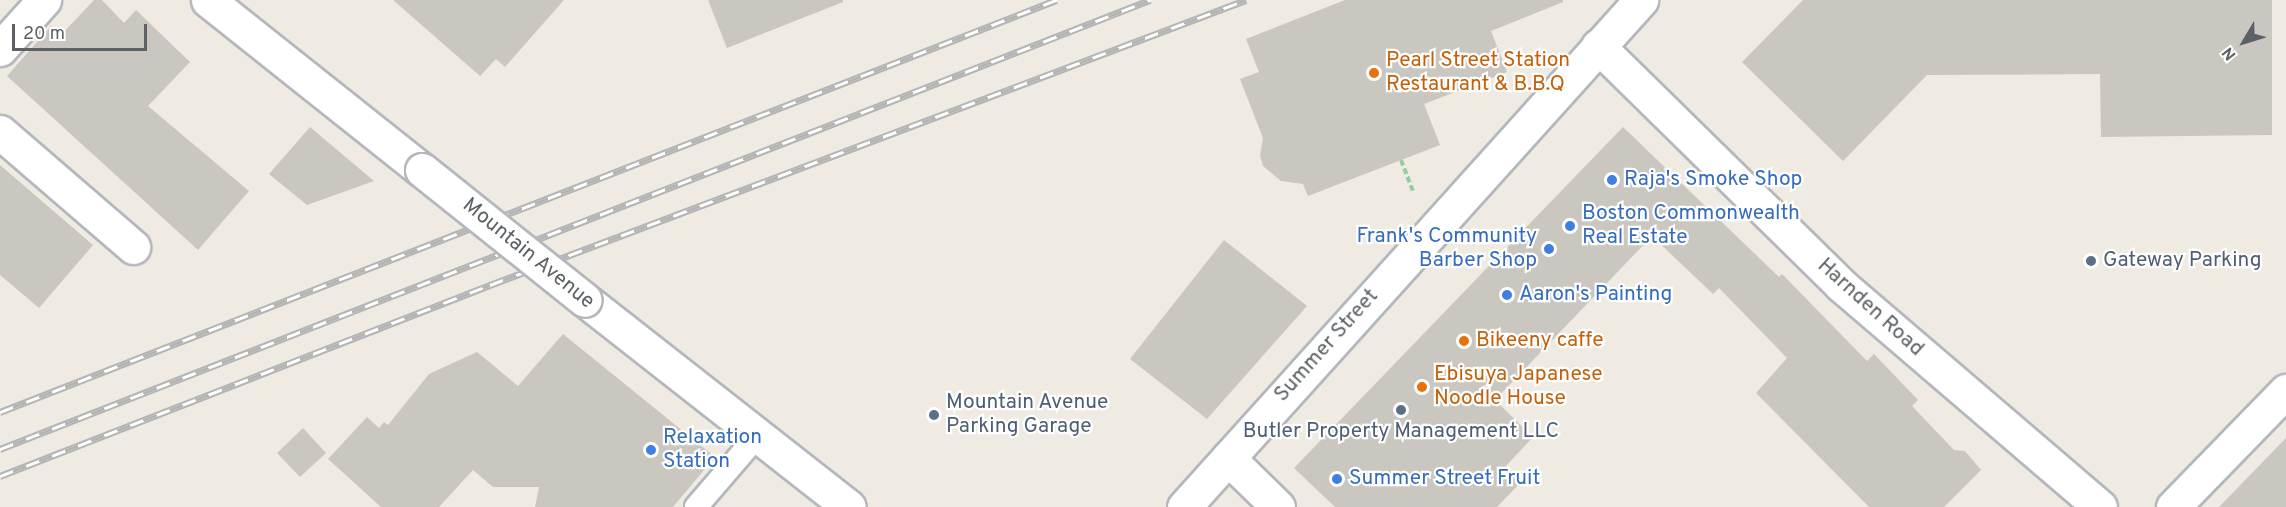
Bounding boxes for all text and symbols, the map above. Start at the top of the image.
scale bar [15,12,150,50]
north arrow [2214,12,2274,72]
text: 20 m [23,23,65,46]
text: N [2218,42,2241,64]
place label: Pearl Street Station Restaurant & B.B.Q [1386,48,1570,98]
marker: Pearl Street Station Restaurant & B.B.Q [1367,66,1381,80]
place label: Raja's Smoke Shop [1624,167,1802,193]
marker: Raja's Smoke Shop [1605,173,1619,187]
street label: Mountain Avenue [457,193,599,315]
place label: Boston Commonwealth Real Estate [1582,201,1800,251]
marker: Boston Commonwealth Real Estate [1563,219,1577,233]
place label: Frank's Community Barber Shop [1357,224,1537,274]
marker: Frank's Community Barber Shop [1542,242,1556,256]
place label: Gateway Parking [2103,248,2261,274]
street label: Harnden Road [1812,254,1928,362]
marker: Gateway Parking [2084,254,2098,268]
place label: Aaron's Painting [1519,282,1672,308]
street label: Summer Street [1270,284,1384,408]
marker: Aaron's Painting [1500,288,1514,302]
place label: Bikeeny caffe [1476,328,1603,354]
marker: Bikeeny caffe [1457,334,1471,348]
place label: Ebisuya Japanese Noodle House [1434,362,1602,412]
marker: Ebisuya Japanese Noodle House [1415,380,1429,394]
place label: Mountain Avenue Parking Garage [946,390,1109,440]
marker: Butler Property Management LLC [1394,403,1408,417]
marker: Mountain Avenue Parking Garage [927,408,941,422]
place label: Butler Property Management LLC [1243,419,1559,445]
place label: Relaxation Station [663,425,762,475]
marker: Relaxation Station [644,443,658,457]
place label: Summer Street Fruit [1349,466,1540,492]
marker: Summer Street Fruit [1330,472,1344,486]

